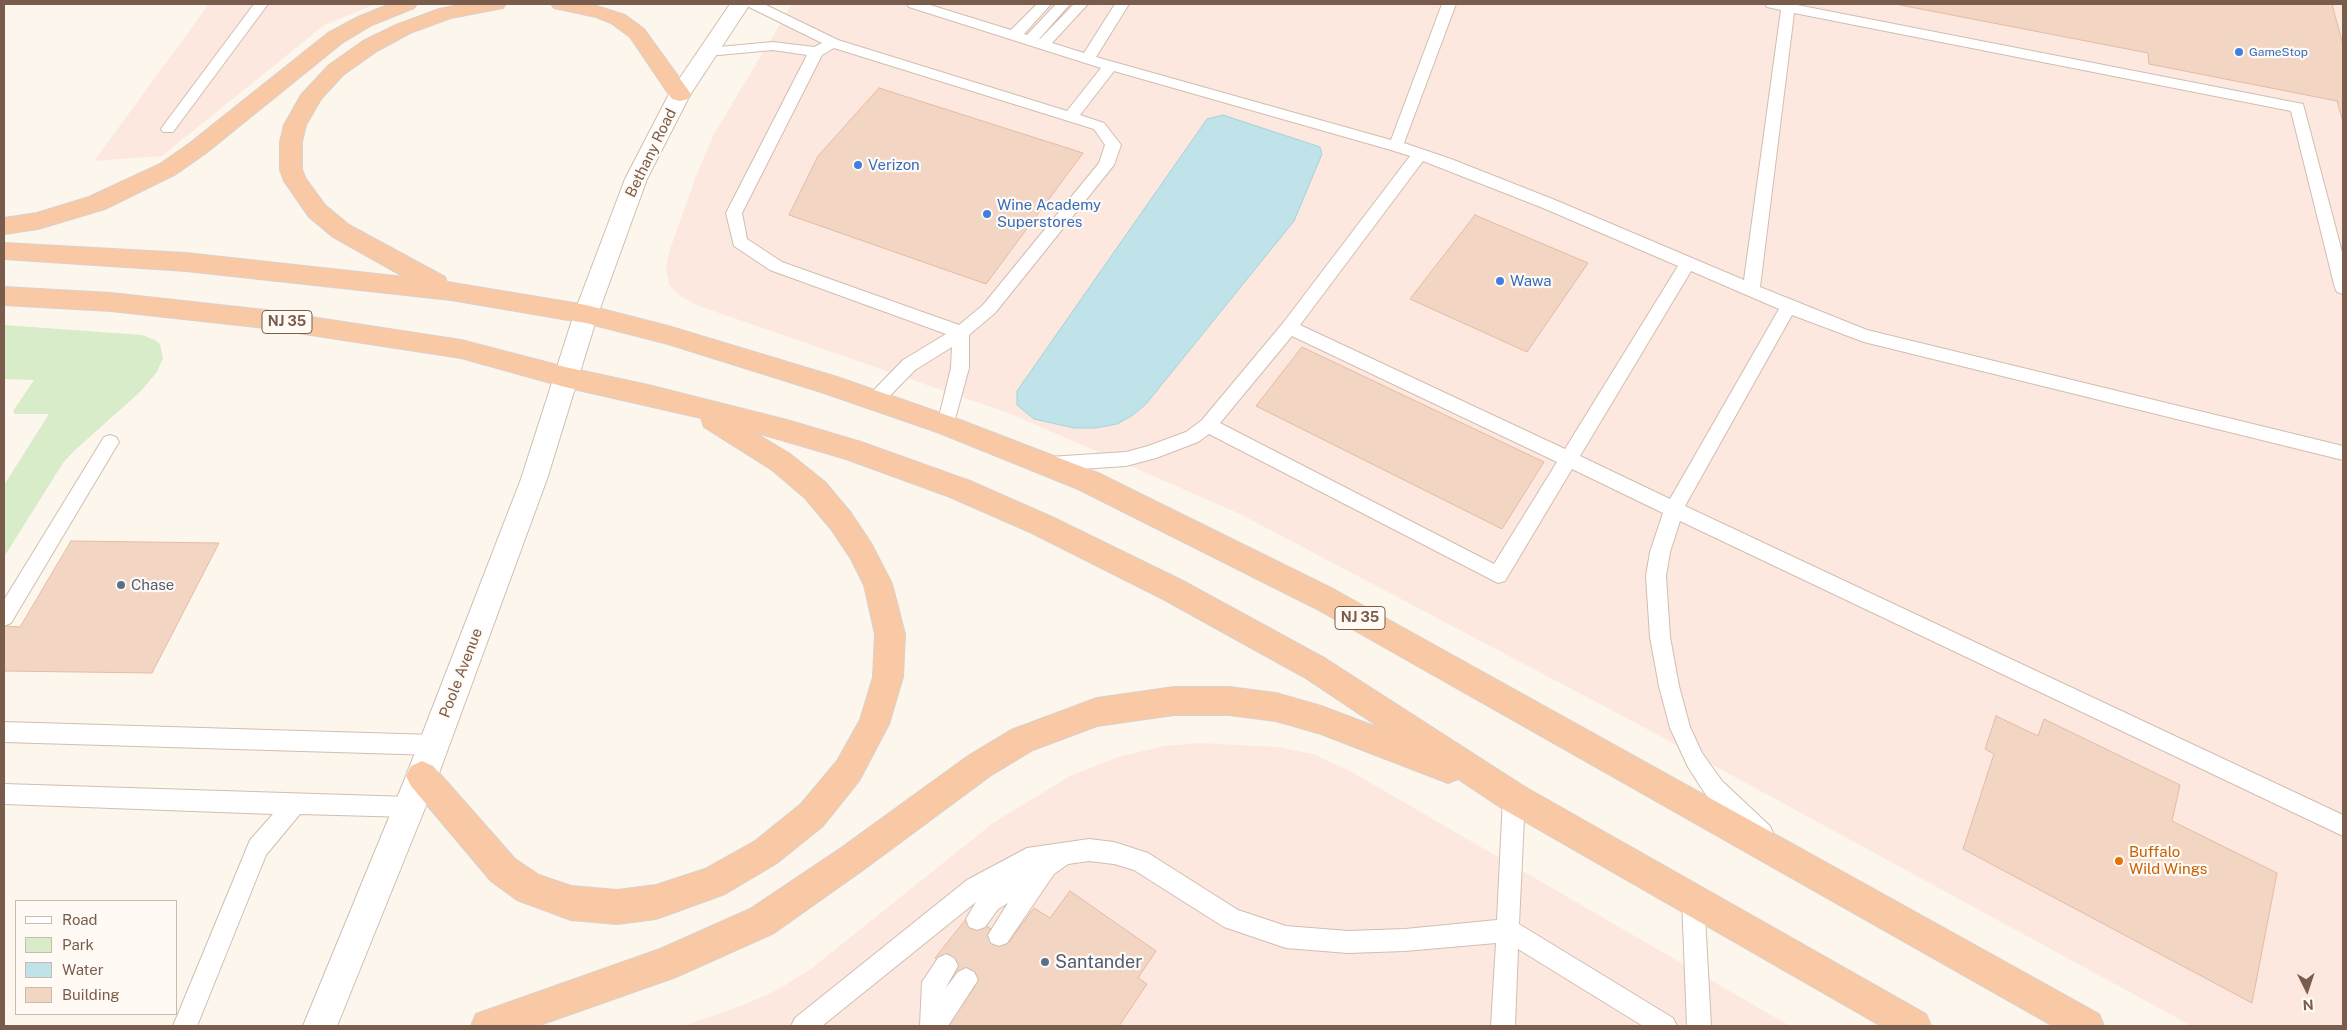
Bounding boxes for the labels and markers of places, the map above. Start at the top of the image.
place label: GameStop [2249,45,2308,59]
marker: GameStop [2233,46,2245,58]
place label: Verizon [868,156,920,174]
marker: Verizon [852,159,864,171]
place label: Wine Academy Superstores [997,196,1101,231]
marker: Wine Academy Superstores [981,208,993,220]
place label: Wawa [1510,272,1552,290]
marker: Wawa [1494,275,1506,287]
place label: Chase [131,576,174,594]
marker: Chase [115,579,127,591]
place label: Buffalo Wild Wings [2129,843,2207,878]
marker: Buffalo Wild Wings [2113,855,2125,867]
place label: Santander [1055,951,1142,973]
marker: Santander [1039,956,1051,968]

